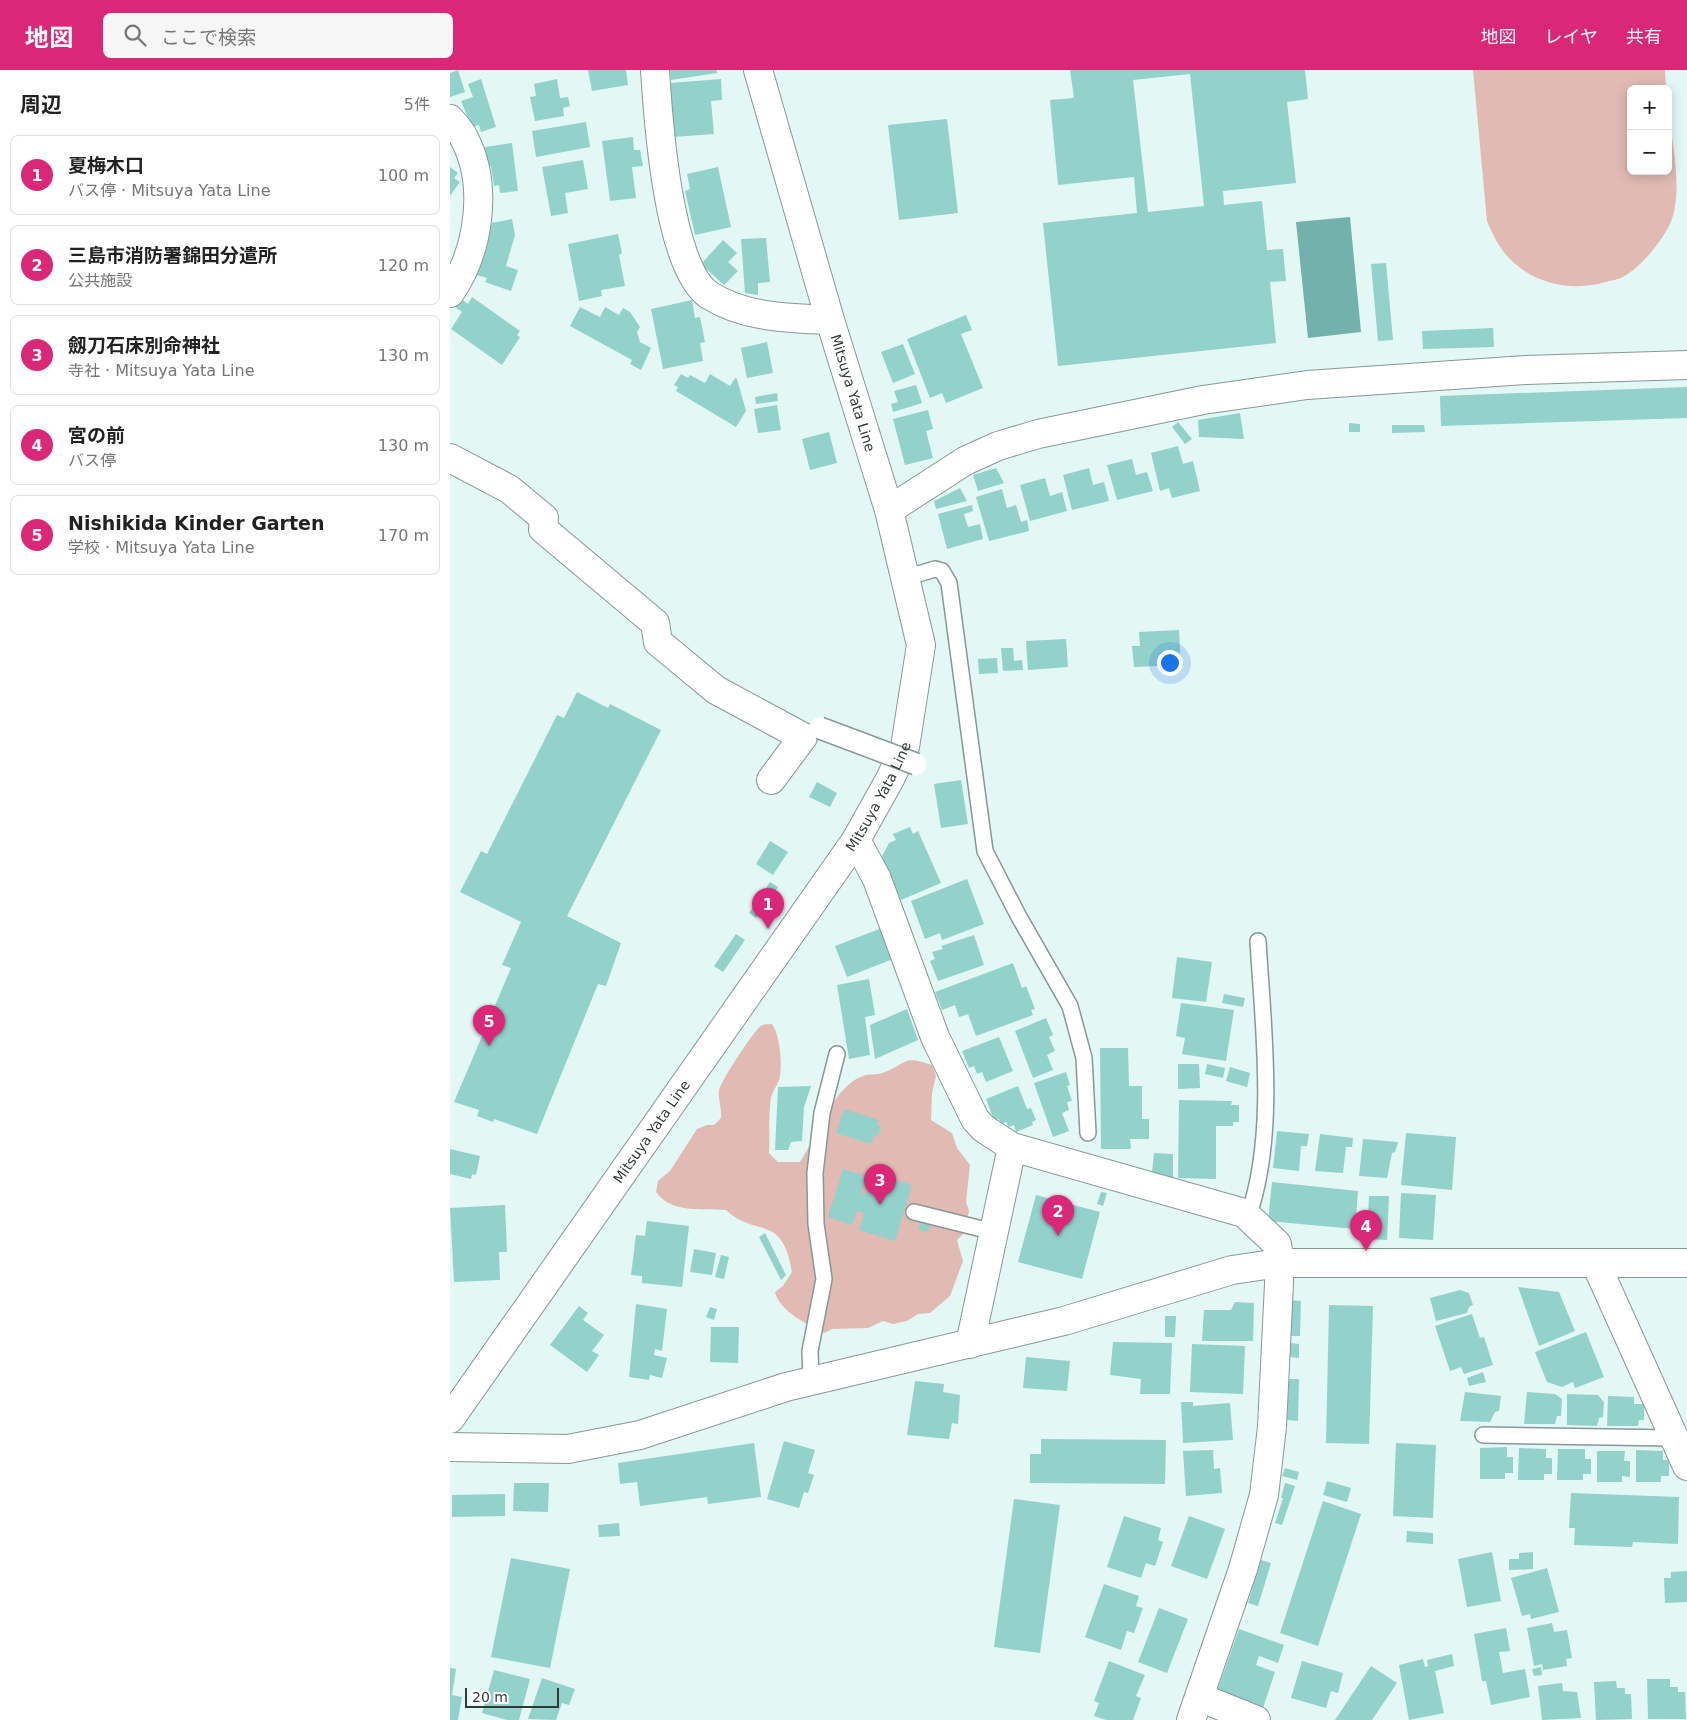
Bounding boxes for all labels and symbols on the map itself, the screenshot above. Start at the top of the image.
street label: Mitsuya Yata Line [828,332,878,454]
your location [1157,650,1183,676]
street label: Mitsuya Yata Line [842,741,914,855]
pin: 1 [752,888,784,929]
pin: 5 [473,1005,505,1046]
street label: Mitsuya Yata Line [610,1077,693,1186]
pin: 3 [864,1164,896,1205]
pin: 2 [1042,1195,1074,1236]
pin: 4 [1350,1210,1382,1251]
scale bar [465,1685,559,1708]

